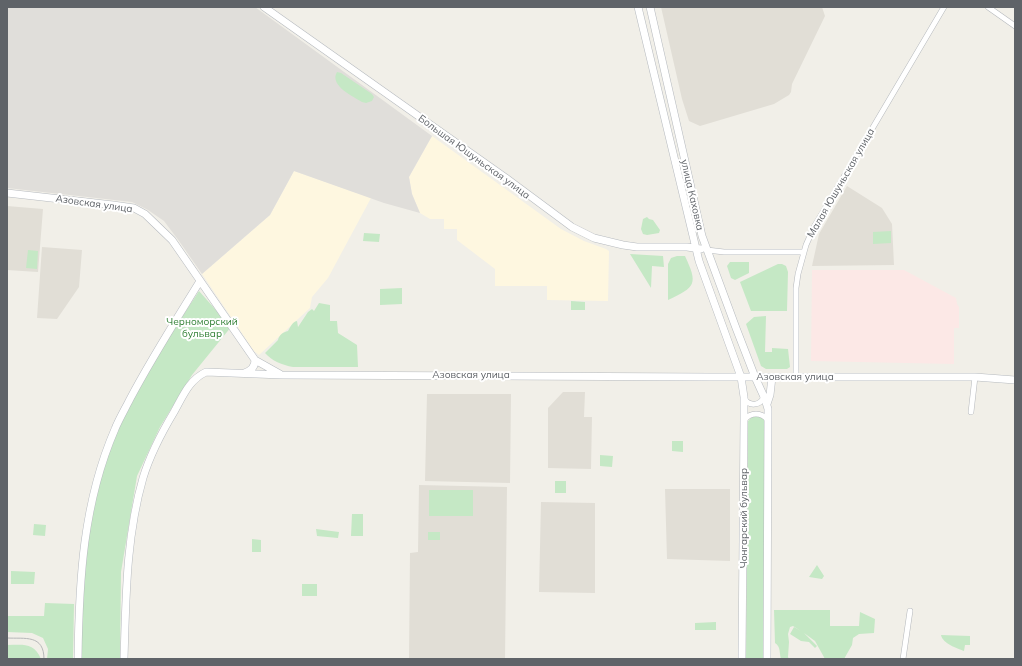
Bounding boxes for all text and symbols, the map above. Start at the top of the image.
street label: Большая Юшуньская улица [416,112,532,202]
street label: Малая Юшуньская улица [805,126,877,240]
street label: улица Каховка [678,158,706,232]
street label: Азовская улица [55,193,133,215]
park label: Черноморский бульвар [166,316,238,340]
street label: Азовская улица [432,369,510,381]
street label: Азовская улица [756,371,834,383]
street label: Чонгарский бульвар [738,468,750,568]

